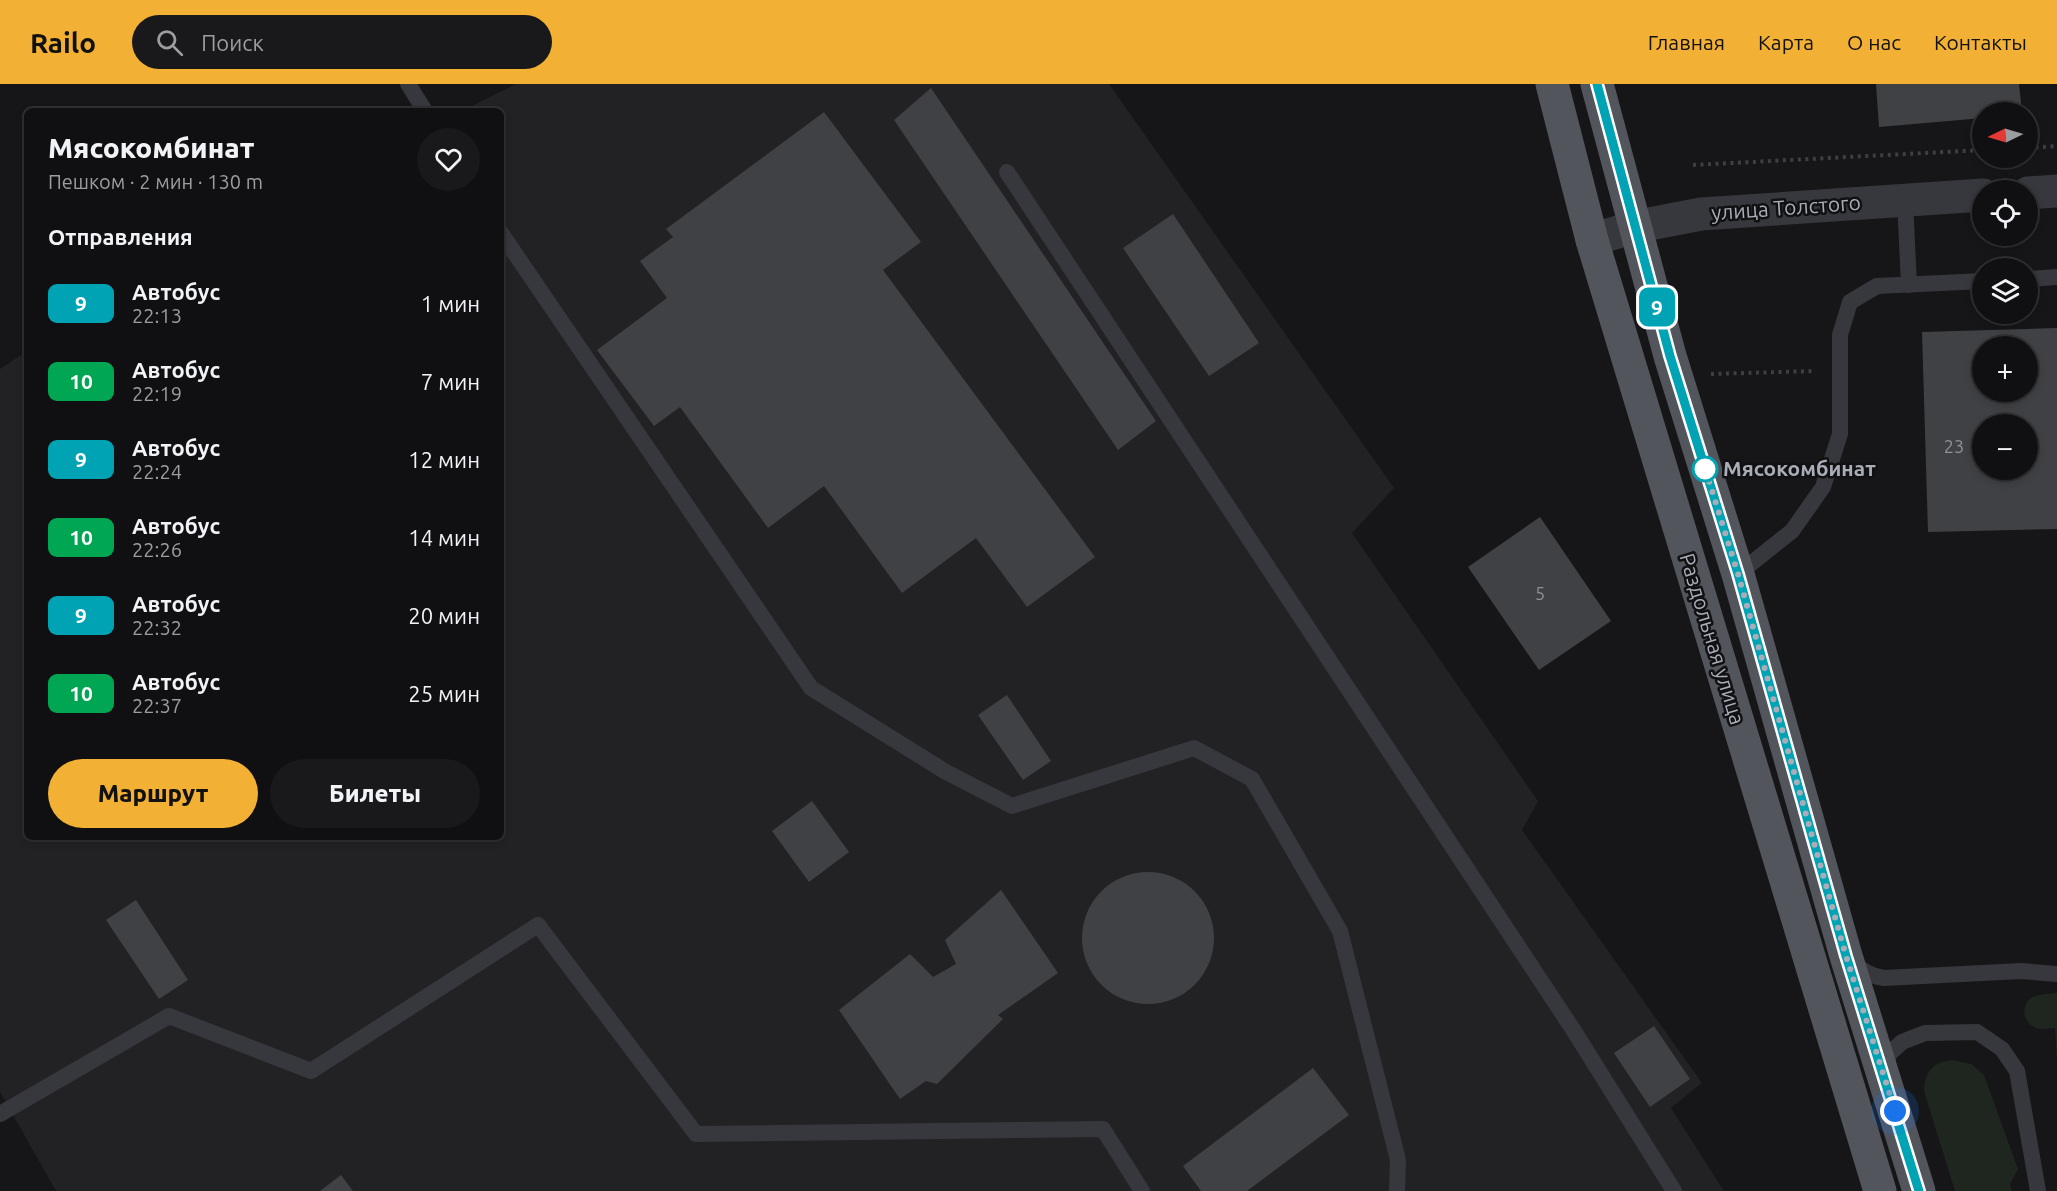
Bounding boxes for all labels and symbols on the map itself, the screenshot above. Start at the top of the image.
north arrow [1972,102,2038,168]
street label: улица Толстого [1710,190,1862,224]
line badge: 9 [1638,288,1676,326]
house number: 23 [1944,436,1964,456]
marker: Мясокомбинат [1692,456,1718,482]
place label: Мясокомбинат [1723,456,1876,480]
street label: Раздольная улица [1676,550,1750,727]
house number: 5 [1535,583,1545,603]
your location [1880,1096,1910,1126]

